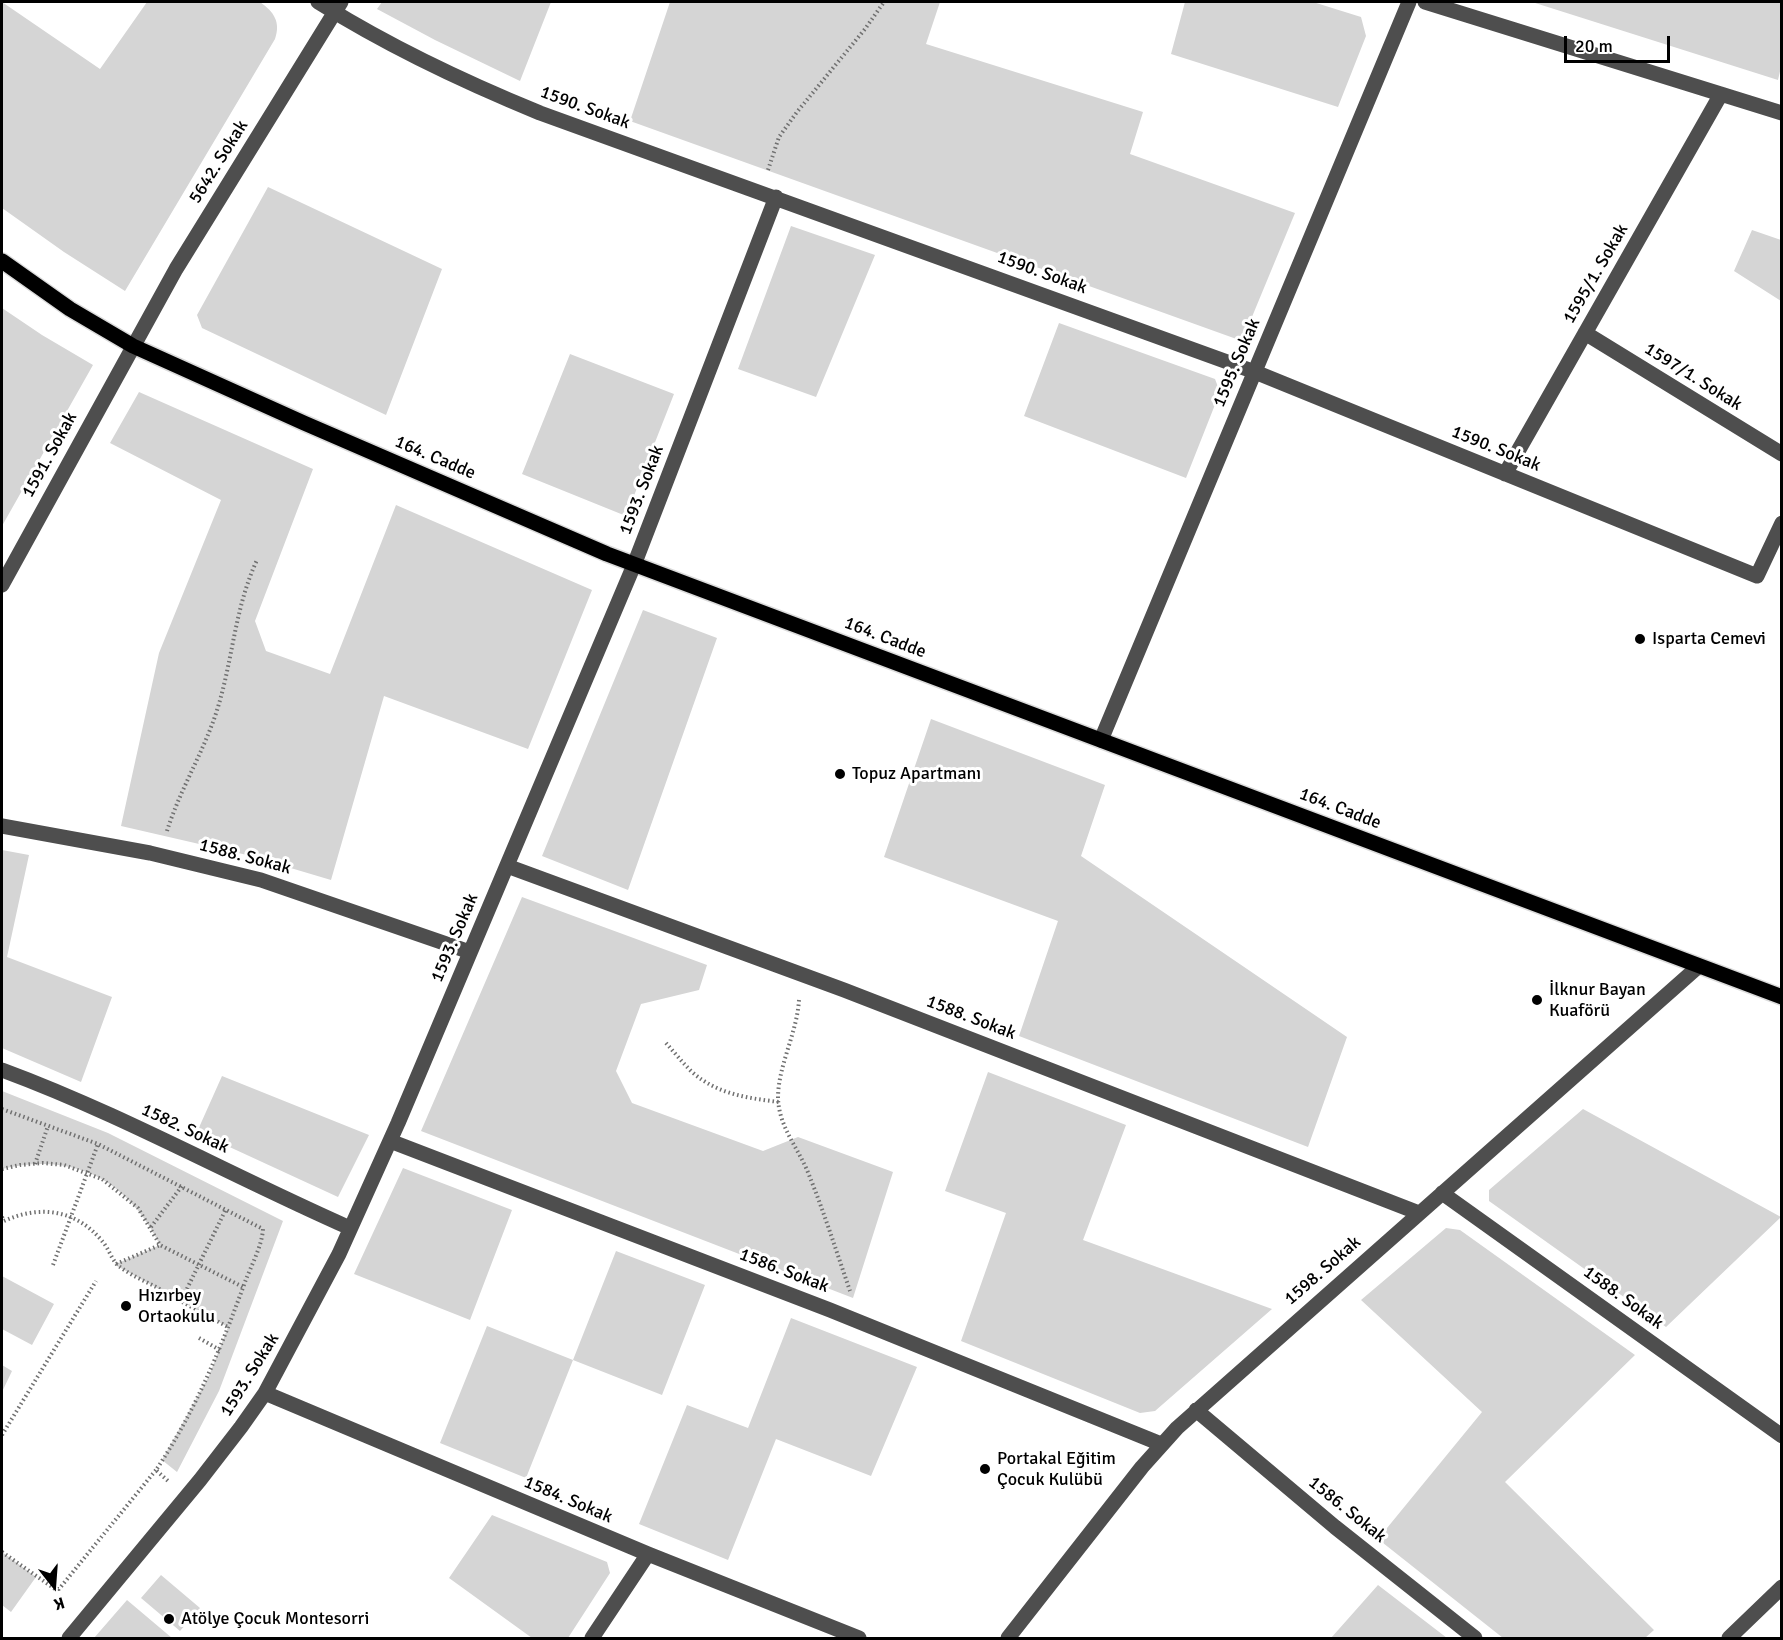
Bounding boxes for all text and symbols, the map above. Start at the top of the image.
scale bar [1567,24,1674,62]
text: 20 m [1575,35,1613,57]
street label: 1590. Sokak [537,82,633,134]
street label: 5642. Sokak [185,116,253,208]
street label: 1595/1. Sokak [1559,220,1633,328]
street label: 1590. Sokak [994,247,1090,299]
street label: 1595. Sokak [1209,315,1265,411]
street label: 1597/1. Sokak [1640,338,1746,416]
street label: 1591. Sokak [18,409,82,501]
street label: 1590. Sokak [1448,421,1544,477]
street label: 164. Cadde [391,431,479,485]
street label: 1593. Sokak [615,442,669,538]
street label: 164. Cadde [841,613,929,663]
place label: Isparta Cemevi [1652,628,1766,650]
marker: Isparta Cemevi [1633,632,1647,646]
place label: Topuz Apartmanı [852,763,981,785]
marker: Topuz Apartmanı [833,767,847,781]
street label: 164. Cadde [1296,784,1384,834]
street label: 1588. Sokak [197,834,293,880]
street label: 1593. Sokak [427,890,483,986]
place label: İlknur Bayan Kuaförü [1549,979,1646,1022]
street label: 1588. Sokak [923,991,1019,1045]
marker: İlknur Bayan Kuaförü [1530,993,1544,1007]
street label: 1582. Sokak [138,1099,232,1159]
street label: 1598. Sokak [1280,1232,1366,1310]
street label: 1586. Sokak [736,1244,832,1298]
street label: 1588. Sokak [1579,1262,1667,1334]
place label: Hızırbey Ortaokulu [138,1285,215,1328]
marker: Hızırbey Ortaokulu [119,1299,133,1313]
street label: 1593. Sokak [216,1329,284,1421]
place label: Portakal Eğitim Çocuk Kulübü [997,1448,1116,1490]
marker: Portakal Eğitim Çocuk Kulübü [978,1462,992,1476]
street label: 1584. Sokak [520,1472,616,1528]
street label: 1586. Sokak [1304,1472,1390,1548]
north arrow [24,1556,84,1616]
text: K [52,1592,67,1614]
place label: Atölye Çocuk Montesorri [181,1608,369,1630]
marker: Atölye Çocuk Montesorri [162,1612,176,1626]

